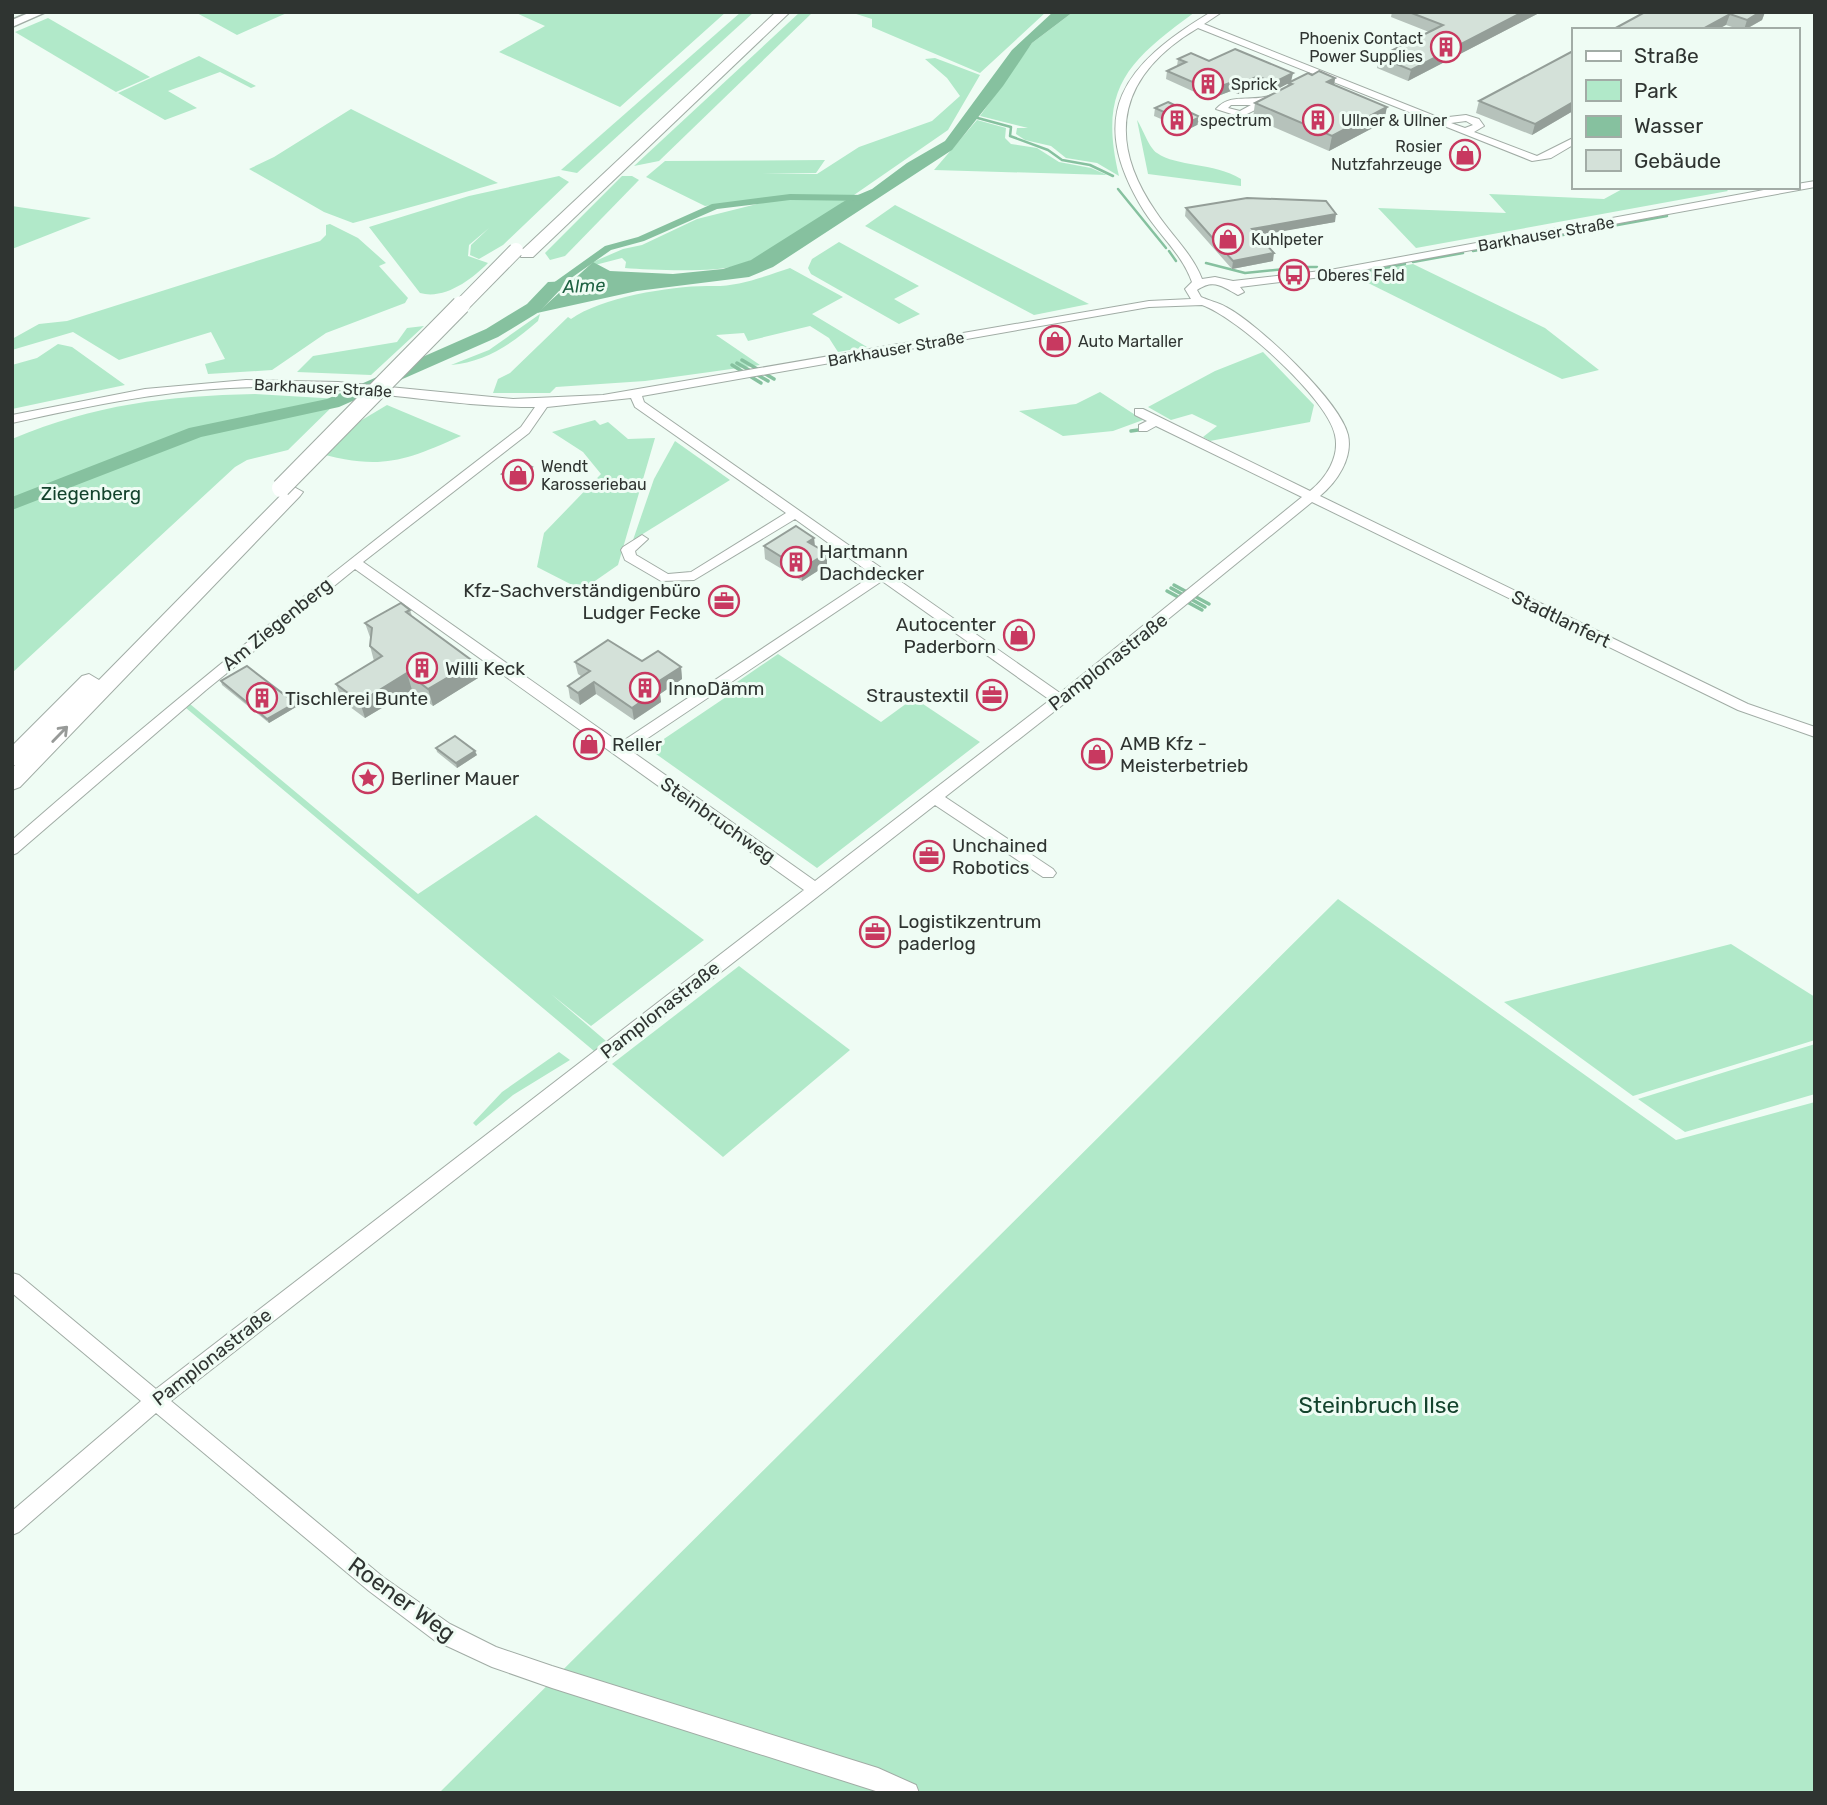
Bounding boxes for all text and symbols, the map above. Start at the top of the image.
legend [1572,28,1799,189]
place label: Phoenix Contact Power Supplies [1299,29,1423,66]
building icon: Phoenix Contact Power Supplies [1429,30,1463,64]
text: Straße [1634,43,1699,68]
building icon: Sprick [1191,67,1225,101]
place label: Sprick [1231,75,1278,94]
text: Park [1634,78,1678,103]
building icon: spectrum [1160,103,1194,137]
building icon: Ullner & Ullner [1301,103,1335,137]
place label: spectrum [1200,111,1272,130]
place label: Ullner & Ullner [1341,111,1447,130]
text: Wasser [1634,113,1703,138]
place label: Rosier Nutzfahrzeuge [1331,137,1442,174]
shop icon: Rosier Nutzfahrzeuge [1448,138,1482,172]
text: Gebäude [1634,148,1721,173]
street label: Barkhauser Straße [1476,213,1616,255]
shop icon: Kuhlpeter [1211,222,1245,256]
place label: Kuhlpeter [1251,230,1323,249]
bus stop icon: Oberes Feld [1277,258,1311,292]
place label: Oberes Feld [1317,266,1405,285]
water label: Alme [561,274,606,298]
shop icon: Auto Martaller [1038,324,1072,358]
street label: Barkhauser Straße [826,328,966,370]
place label: Auto Martaller [1078,332,1183,351]
street label: Barkhauser Straße [253,375,393,401]
place label: Wendt Karosseriebau [541,457,647,494]
shop icon: Wendt Karosseriebau [501,458,535,492]
park label: Ziegenberg [41,482,141,505]
place label: Hartmann Dachdecker [819,540,925,585]
building icon: Hartmann Dachdecker [779,545,813,579]
street label: Am Ziegenberg [217,573,337,675]
place label: Kfz-Sachverständigenbüro Ludger Fecke [463,579,701,624]
office icon: Kfz-Sachverständigenbüro Ludger Fecke [707,584,741,618]
street label: Stadtlanfert [1508,585,1615,653]
street label: Pamplonastraße [1044,608,1172,716]
place label: Autocenter Paderborn [896,613,997,658]
shop icon: Autocenter Paderborn [1002,618,1036,652]
building icon: Willi Keck [405,651,439,685]
place label: Willi Keck [445,657,525,680]
building icon: InnoDämm [628,671,662,705]
place label: InnoDämm [668,677,764,700]
office icon: Straustextil [975,678,1009,712]
building icon: Tischlerei Bunte [245,681,279,715]
place label: Straustextil [866,684,969,707]
place label: Tischlerei Bunte [285,687,428,710]
one-way arrow [52,726,69,743]
shop icon: Reller [572,727,606,761]
place label: AMB Kfz - Meisterbetrieb [1120,732,1248,777]
place label: Reller [612,733,663,756]
shop icon: AMB Kfz - Meisterbetrieb [1080,737,1114,771]
place icon: Berliner Mauer [351,761,385,795]
place label: Berliner Mauer [391,767,520,790]
street label: Steinbruchweg [656,772,780,868]
place label: Unchained Robotics [952,834,1047,879]
office icon: Unchained Robotics [912,839,946,873]
place label: Logistikzentrum paderlog [898,910,1041,955]
office icon: Logistikzentrum paderlog [858,915,892,949]
street label: Pamplonastraße [596,956,724,1064]
street label: Pamplonastraße [148,1303,276,1411]
park label: Steinbruch Ilse [1299,1391,1459,1419]
street label: Roener Weg [343,1551,461,1647]

